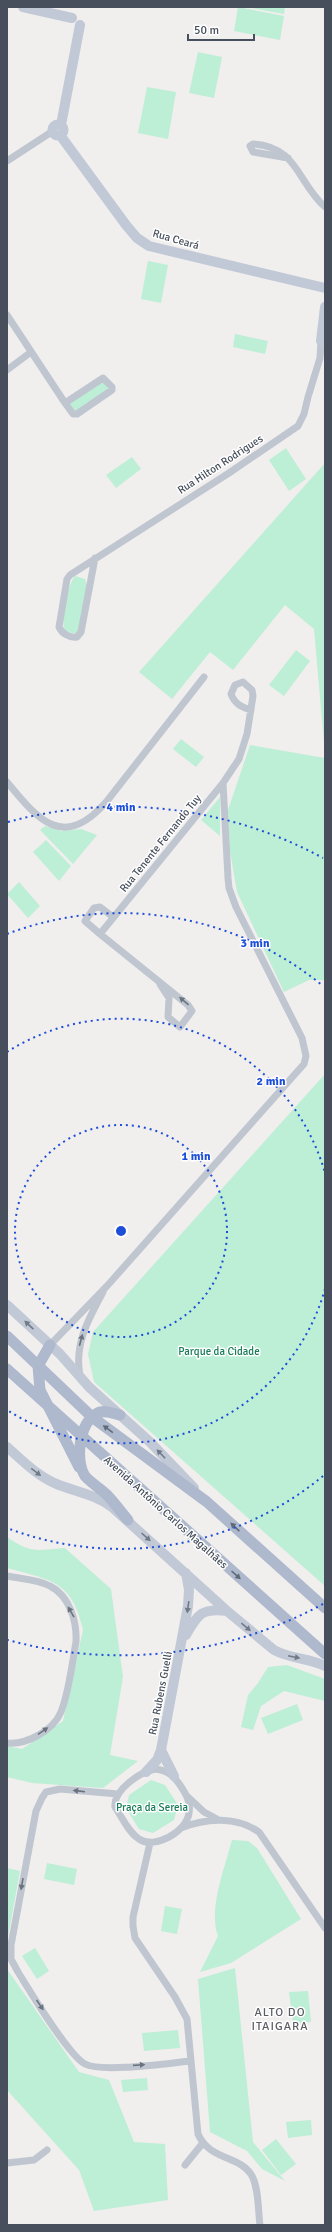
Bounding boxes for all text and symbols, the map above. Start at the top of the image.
scale bar [188,16,254,42]
text: 50 m [194,23,219,38]
street label: Rua Ceará [151,227,201,252]
street label: Rua Hilton Rodrigues [175,432,266,497]
street label: Rua Tenente Fernando Tuy [117,791,204,895]
text: 4 min [107,800,136,815]
text: 3 min [241,936,270,951]
one-way arrow [178,997,189,1006]
text: 2 min [257,1074,286,1089]
text: 1 min [182,1149,211,1164]
centre of rings [114,1224,128,1238]
one-way arrow [24,1320,34,1330]
one-way arrow [78,1334,84,1346]
park label: Parque da Cidade [178,1345,260,1358]
one-way arrow [103,1425,114,1433]
one-way arrow [156,1449,166,1459]
street label: Avenida Antônio Carlos Magalhães [101,1453,230,1572]
one-way arrow [31,1468,42,1477]
one-way arrow [230,1523,239,1532]
one-way arrow [141,1533,151,1542]
one-way arrow [231,1571,241,1580]
one-way arrow [185,1600,191,1613]
one-way arrow [68,1606,75,1618]
one-way arrow [241,1622,251,1632]
street label: Rua Rubens Guelli [146,1650,175,1736]
one-way arrow [288,1655,301,1661]
one-way arrow [37,1728,49,1735]
one-way arrow [73,1788,86,1795]
park label: Praça da Sereia [116,1801,188,1814]
one-way arrow [19,1878,25,1890]
one-way arrow [36,2000,44,2010]
district label: ALTO DO ITAIGARA [251,2005,309,2034]
one-way arrow [133,2062,145,2069]

